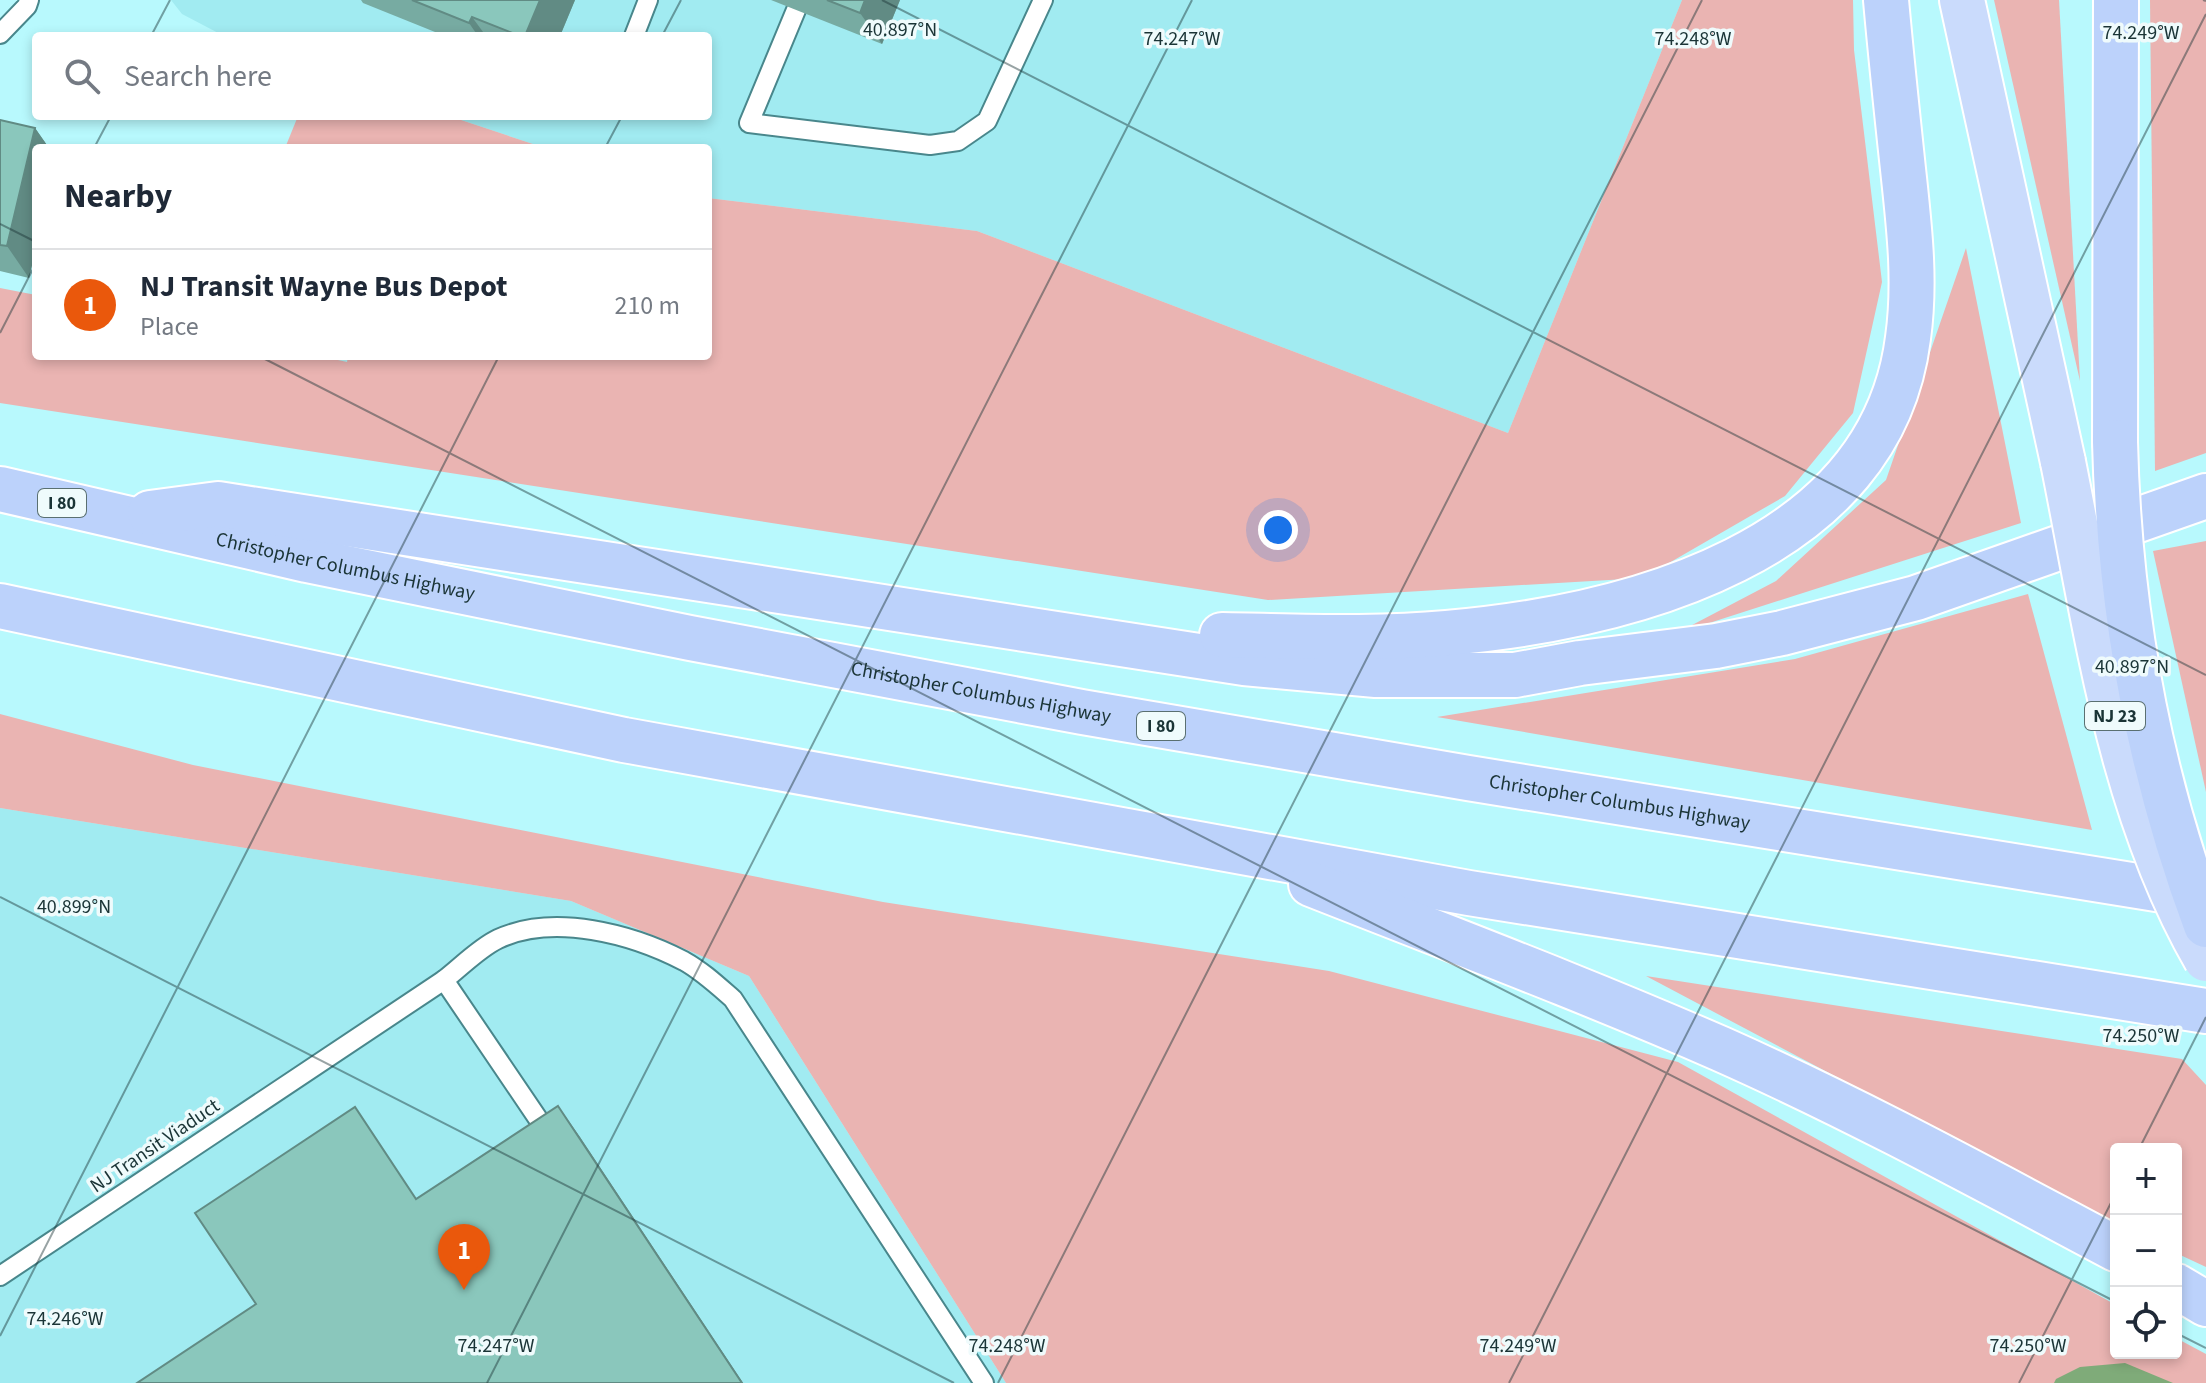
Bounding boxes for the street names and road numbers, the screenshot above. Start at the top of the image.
road number: I 80 [38,489,86,517]
street label: Christopher Columbus Highway [213,525,478,608]
street label: Christopher Columbus Highway [849,655,1114,731]
road number: NJ 23 [2085,702,2145,730]
road number: I 80 [1137,712,1185,740]
street label: Christopher Columbus Highway [1487,768,1753,837]
street label: NJ Transit Viaduct [85,1092,226,1200]

